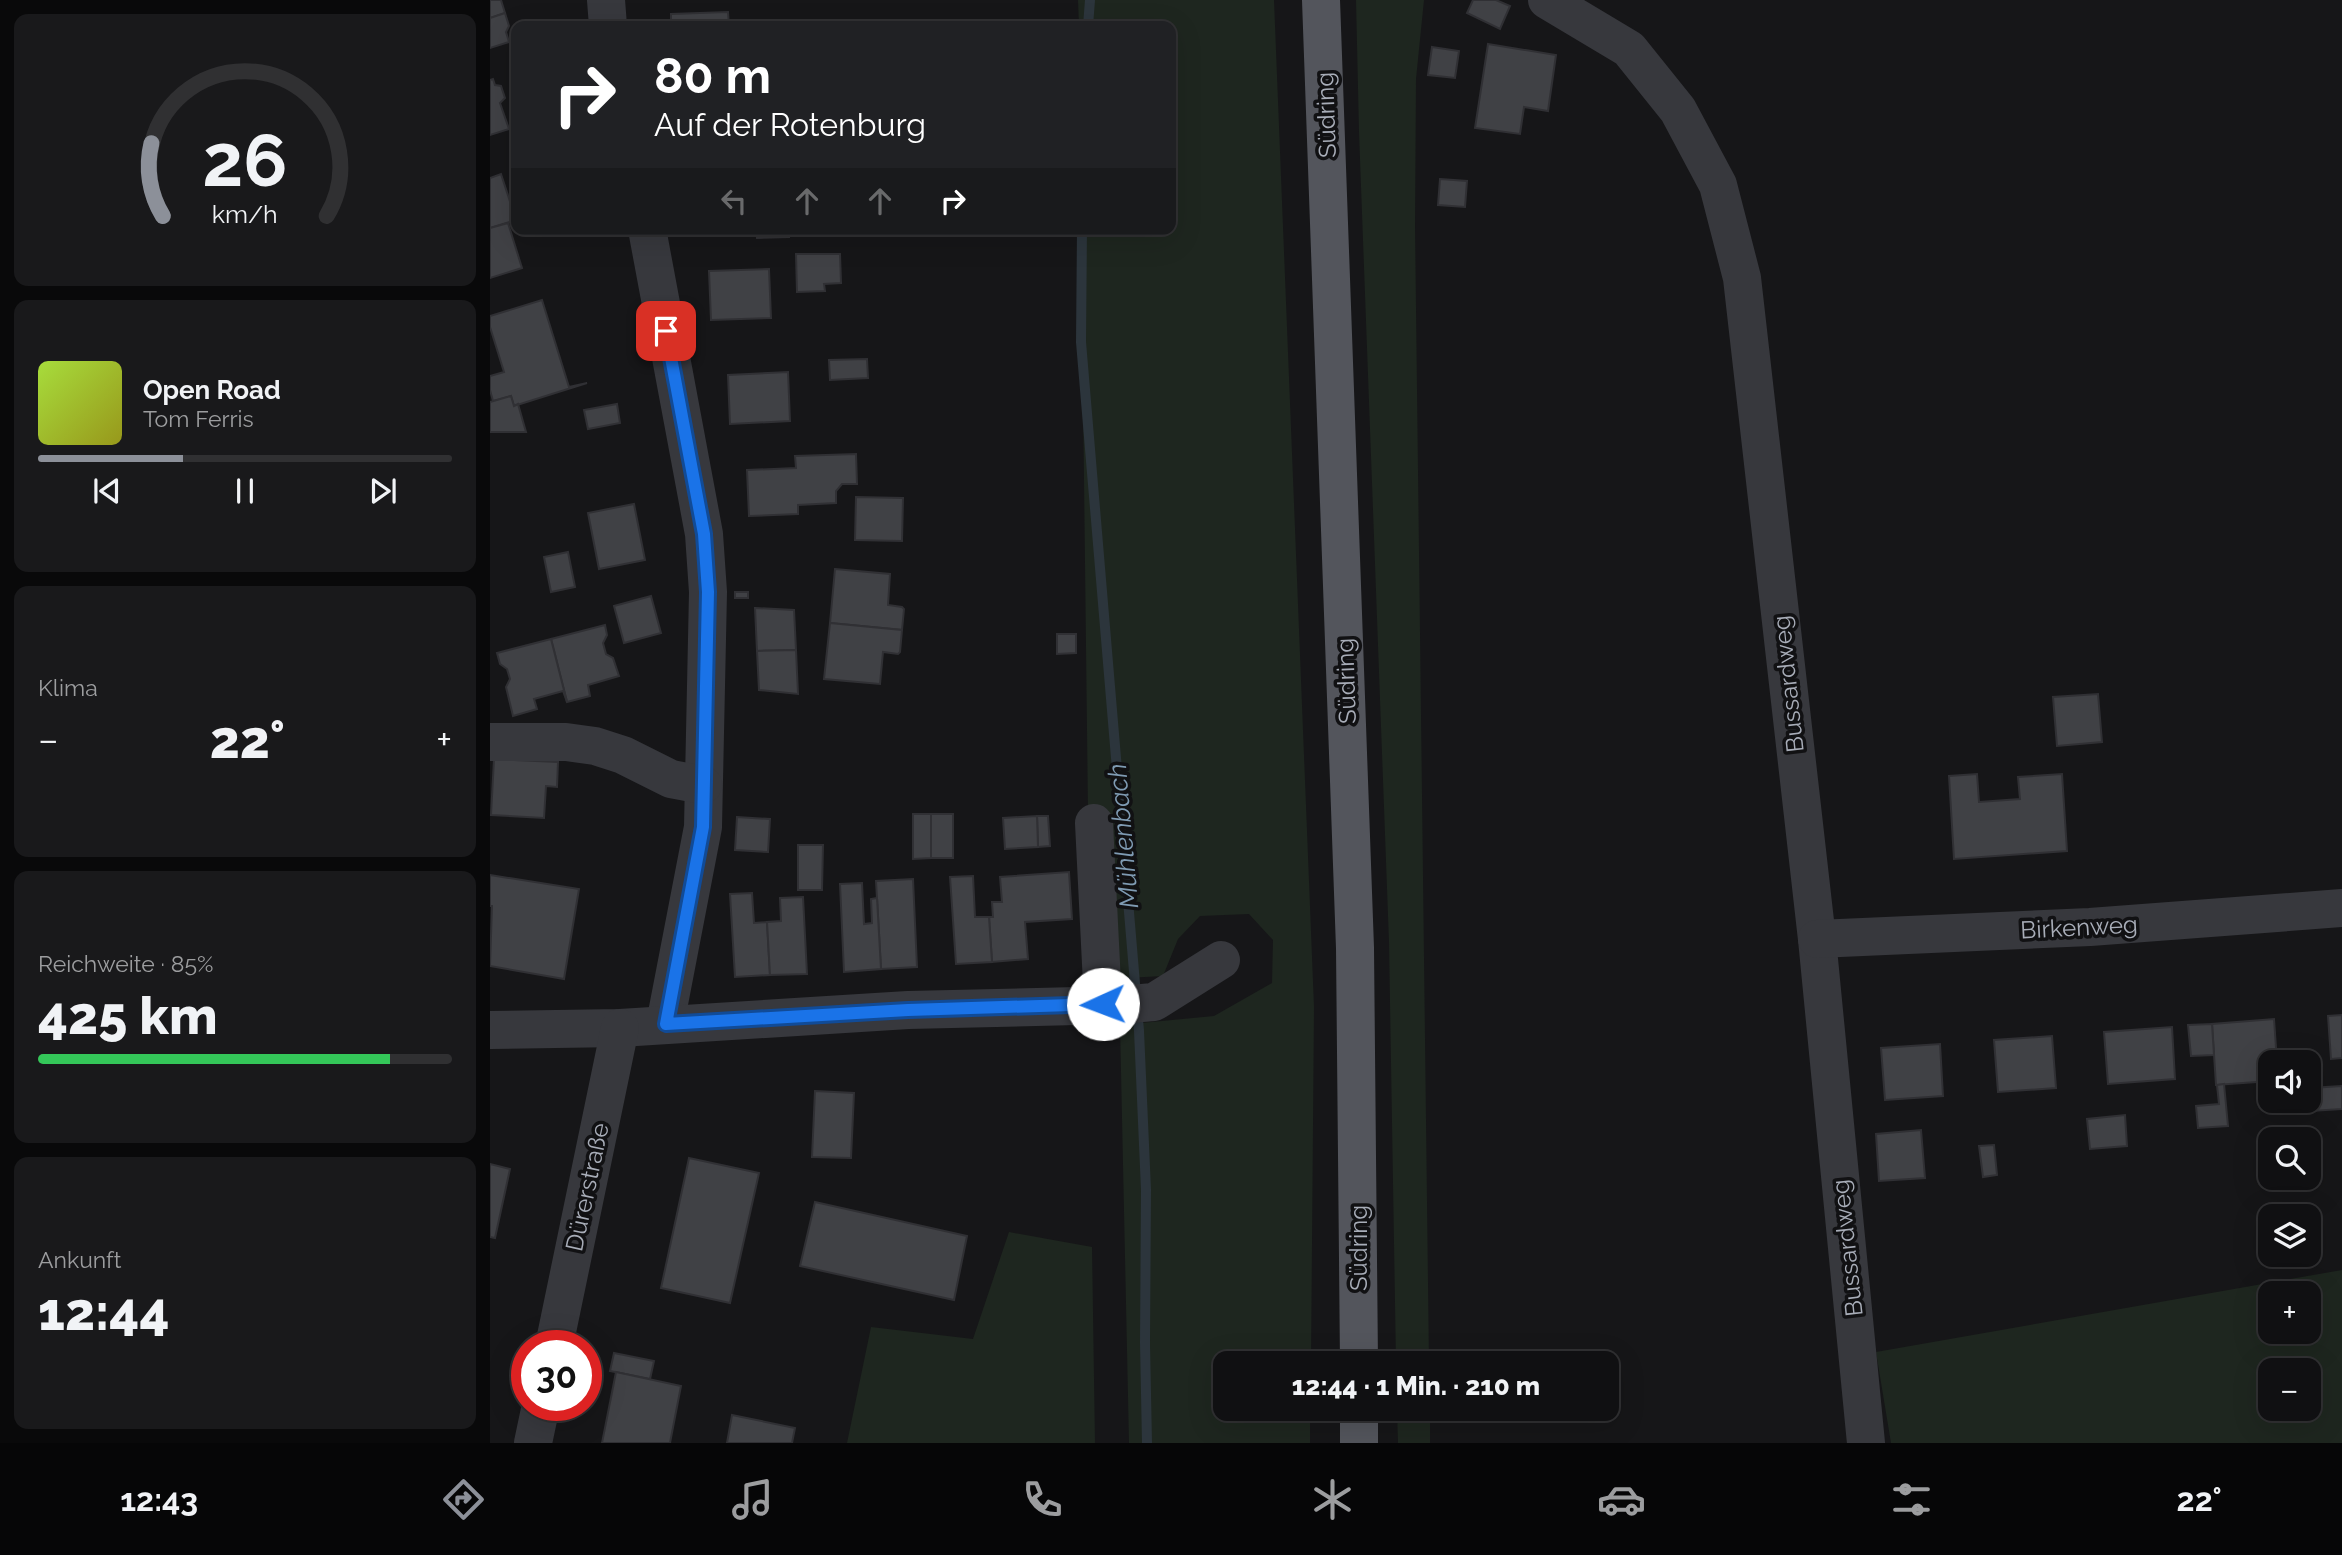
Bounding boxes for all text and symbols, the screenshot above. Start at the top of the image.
text: 80 m [654,47,771,104]
icon: right [539,49,630,140]
street label: Südring [1310,71,1342,159]
text: Auf der Rotenburg [654,106,926,143]
text: 26 [202,118,288,203]
icon: left [715,182,753,220]
icon: ahead [788,182,826,220]
icon: ahead [861,182,899,220]
icon: right [934,182,972,220]
text: km/h [212,199,278,229]
pin [636,301,696,361]
icon: arrive [647,312,685,350]
text: Open Road [143,375,281,405]
text: Tom Ferris [143,405,254,432]
icon: previous [88,472,126,510]
icon: pause [226,472,264,510]
icon: next [364,472,402,510]
street label: Bussardweg [1766,614,1810,754]
street label: Südring [1330,637,1362,725]
text: Klima [38,674,98,701]
text: 22° [210,709,285,770]
text: − [38,717,58,762]
text: + [436,717,452,762]
water label: Mühlenbach [1102,762,1144,910]
street label: Birkenweg [2020,909,2138,945]
text: Reichweite · 85% [38,950,213,977]
position arrow [1066,967,1140,1041]
text: 425 km [38,985,218,1046]
map controls [2258,1050,2321,1421]
button: sound [2258,1050,2321,1113]
street label: Dürerstraße [559,1120,615,1254]
button: search [2258,1127,2321,1190]
street label: Bussardweg [1825,1178,1869,1318]
button: layers [2258,1204,2321,1267]
street label: Südring [1344,1205,1373,1291]
text: Ankunft [38,1246,121,1273]
text: 12:44 [38,1281,169,1342]
button: + [2258,1281,2321,1344]
speed limit sign: 30 [511,1330,602,1421]
button: − [2258,1358,2321,1421]
text: 12:44 · 1 Min. · 210 m [1292,1371,1540,1401]
icon: directions [439,1475,488,1524]
icon: music [728,1475,777,1524]
icon: phone [1018,1475,1067,1524]
icon: climate [1308,1475,1357,1524]
icon: car [1597,1475,1646,1524]
icon: filters [1887,1475,1936,1524]
text: 12:43 [120,1481,198,1518]
text: 22° [2177,1481,2222,1518]

